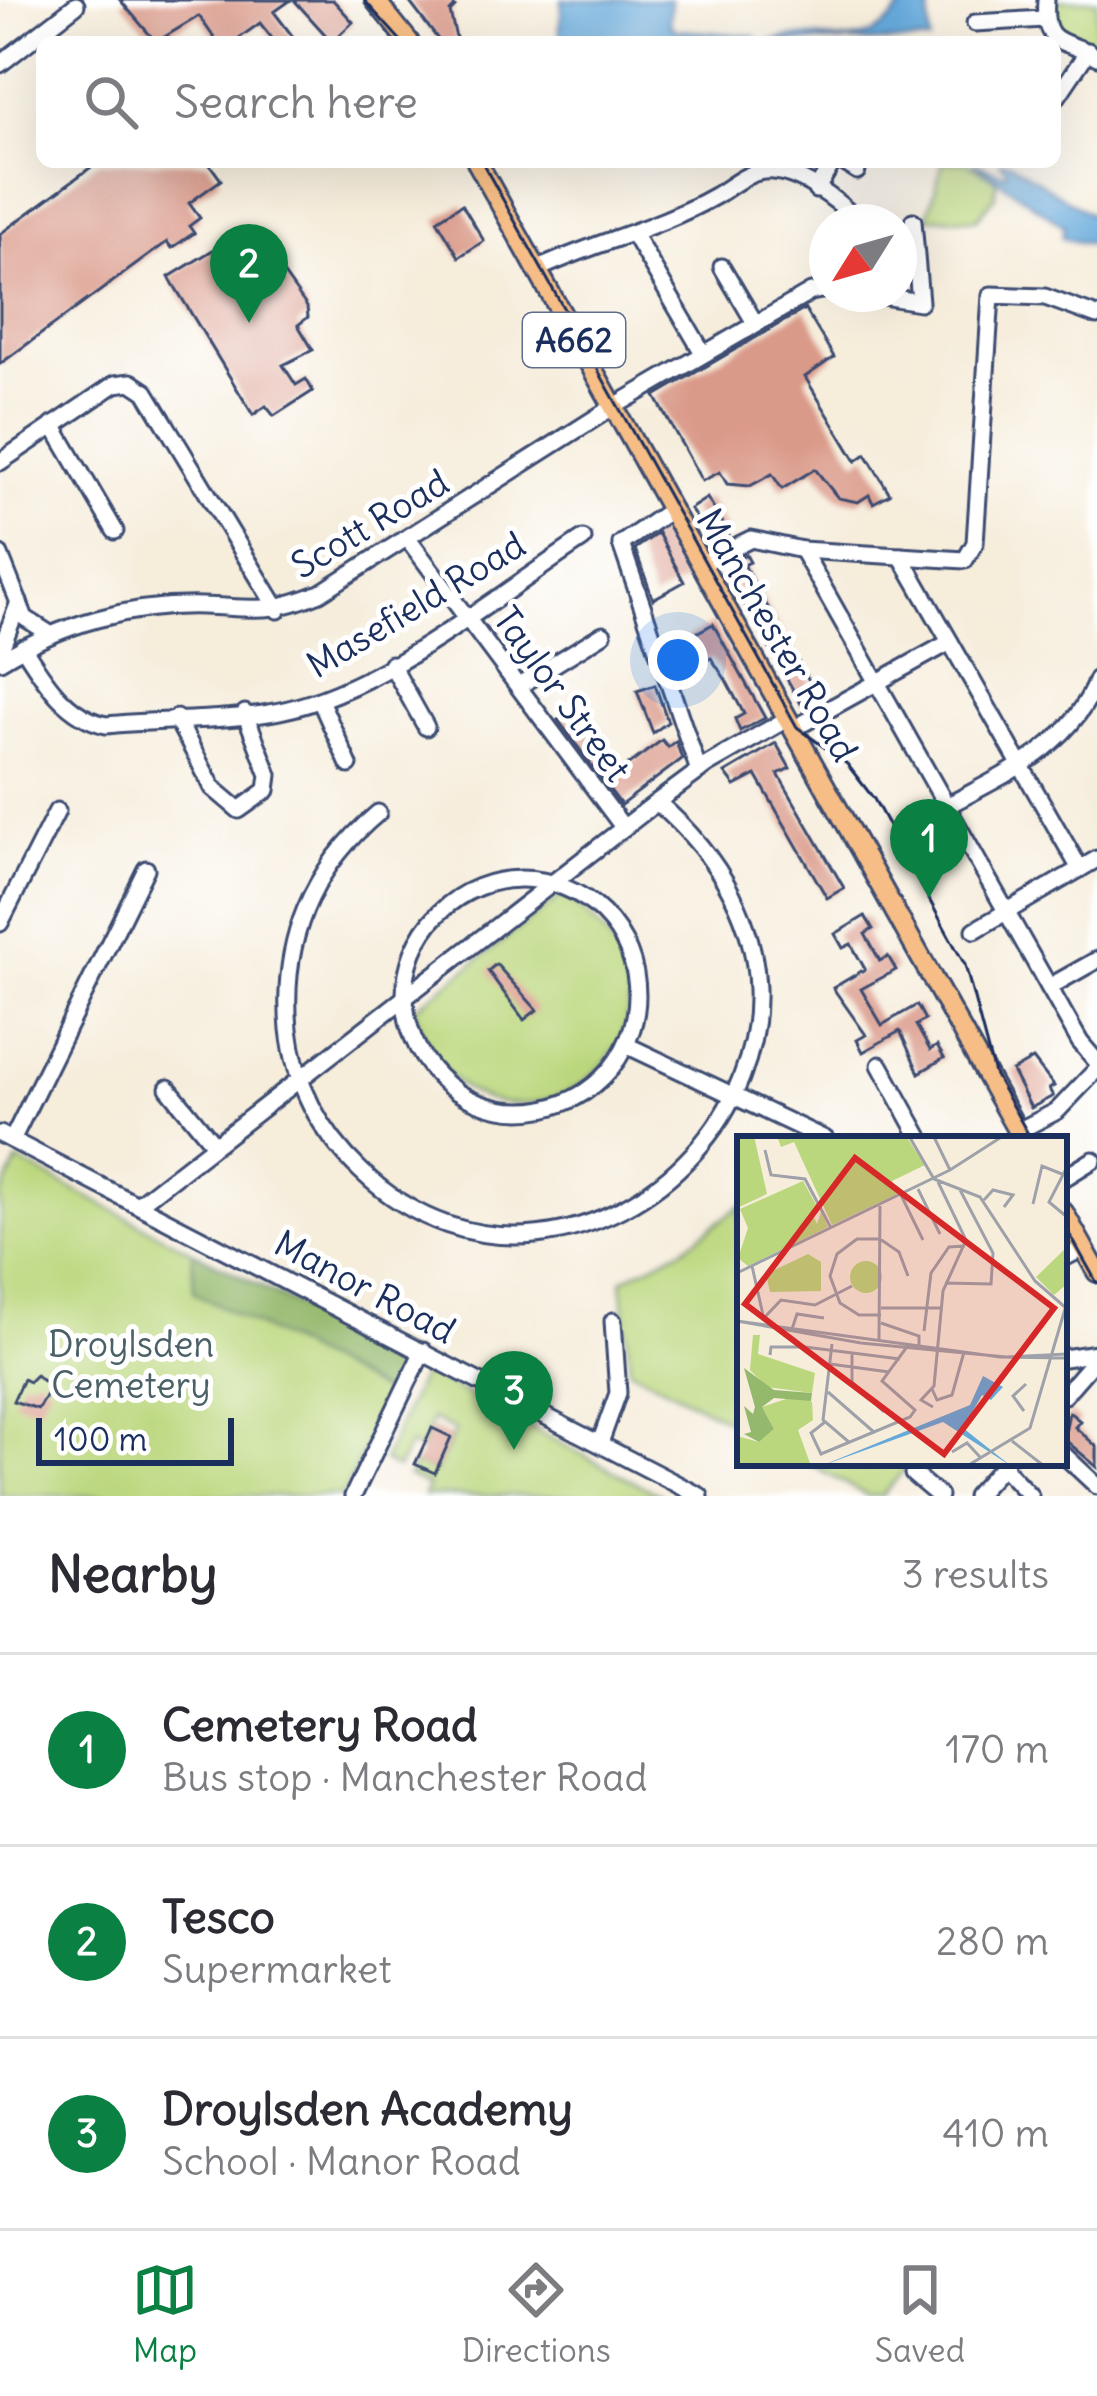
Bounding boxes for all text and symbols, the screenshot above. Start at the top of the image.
search box [36,36,1061,168]
icon: search [78,69,144,135]
text: Search here [174,74,418,130]
north arrow [809,204,917,312]
pin: 2 [210,224,288,323]
road number: A662 [523,313,625,367]
street label: Scott Road [283,460,457,588]
street label: Manchester Road [687,501,867,769]
street label: Masefield Road [299,522,533,688]
street label: Taylor Street [484,598,640,790]
your location [648,630,708,690]
pin: 1 [890,799,968,898]
inset map [737,1136,1067,1466]
street label: Manor Road [267,1221,463,1353]
park label: Droylsden Cemetery [48,1322,214,1408]
pin: 3 [475,1351,553,1450]
scale bar [36,1412,234,1465]
text: 100 m [54,1418,147,1460]
text: Nearby [48,1542,217,1606]
text: 3 results [902,1550,1049,1599]
text: Cemetery Road [162,1697,478,1753]
text: 1 [79,1725,95,1774]
text: 170 m [945,1725,1049,1774]
text: Bus stop · Manchester Road [162,1753,647,1802]
text: Tesco [162,1889,275,1945]
text: 2 [76,1917,98,1966]
text: 280 m [936,1917,1049,1966]
text: Supermarket [162,1945,392,1994]
text: Droylsden Academy [162,2081,573,2137]
text: 3 [76,2109,98,2158]
text: 410 m [942,2109,1049,2158]
text: School · Manor Road [162,2137,521,2186]
tab: Map [132,2257,198,2371]
tab: Directions [462,2257,611,2371]
tab: Saved [875,2257,965,2371]

